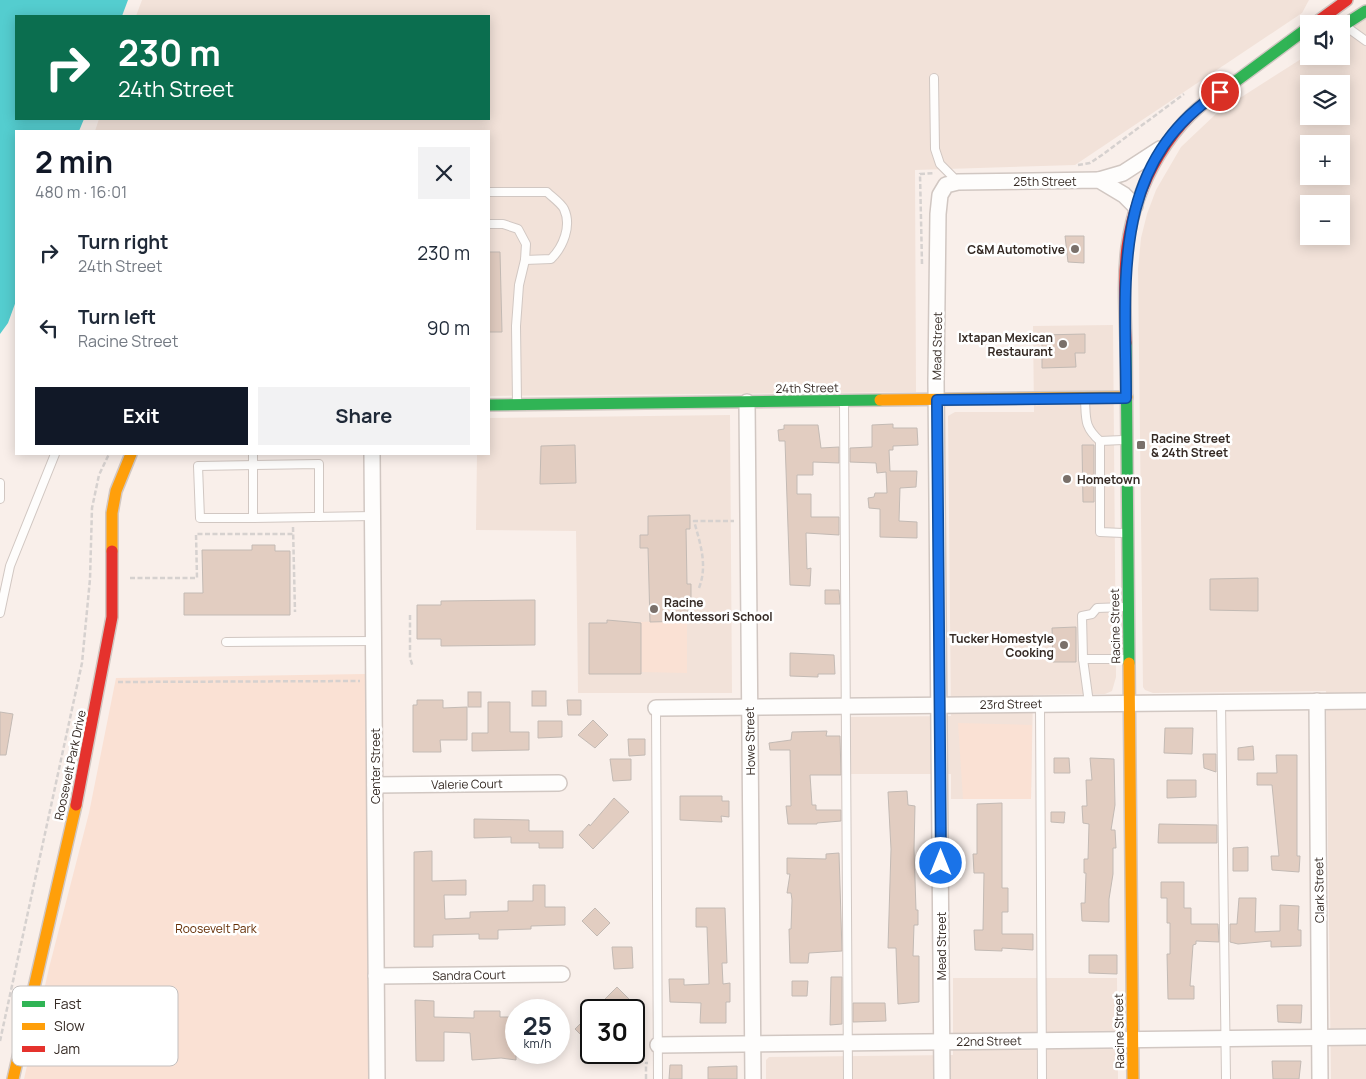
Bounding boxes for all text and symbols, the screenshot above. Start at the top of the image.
map controls [1300,15,1350,245]
button: sound [1300,15,1350,65]
text: 230 m [118,29,221,77]
icon: right [35,35,100,100]
pin [1199,71,1241,113]
text: 24th Street [118,74,234,104]
button: layers [1300,75,1350,125]
icon: arrive [1206,78,1234,106]
button: + [1300,135,1350,185]
text: 2 min [35,141,113,182]
button: close [418,147,470,199]
street label: 25th Street [1013,173,1077,190]
text: 480 m · 16:01 [35,181,127,203]
button: − [1300,195,1350,245]
text: Turn right [78,229,168,255]
icon: right [35,239,63,267]
text: 230 m [417,240,470,266]
place label: C&M Automotive [967,241,1065,258]
marker: C&M Automotive [1069,243,1081,255]
text: 24th Street [78,255,162,277]
text: Turn left [78,304,156,330]
street label: Mead Street [928,311,946,380]
icon: left [35,314,63,342]
text: 90 m [427,315,470,341]
place label: Ixtapan Mexican Restaurant [958,329,1053,360]
text: Racine Street [78,330,178,352]
marker: Ixtapan Mexican Restaurant [1057,338,1069,350]
street label: 24th Street [775,379,839,397]
button: Exit [35,387,248,445]
button: Share [258,387,470,445]
place label: Racine Street & 24th Street [1151,430,1230,461]
marker: Racine Street & 24th Street [1135,439,1147,451]
place label: Hometown [1077,471,1140,488]
marker: Hometown [1061,473,1073,485]
street label: Racine Street [1106,588,1124,664]
place label: Racine Montessori School [664,594,773,625]
marker: Racine Montessori School [648,603,660,615]
place label: Tucker Homestyle Cooking [949,630,1054,661]
marker: Tucker Homestyle Cooking [1058,639,1070,651]
street label: 23rd Street [980,695,1043,713]
street label: Howe Street [741,706,759,775]
street label: Roosevelt Park Drive [50,708,90,822]
street label: Center Street [367,728,384,804]
street label: Valerie Court [431,775,503,793]
position arrow [914,836,966,888]
street label: Clark Street [1310,857,1328,923]
street label: Mead Street [933,912,950,980]
park label: Roosevelt Park [175,920,258,937]
street label: Sandra Court [432,966,506,984]
legend [12,986,178,1066]
street label: Racine Street [1110,993,1128,1069]
text: Fast [54,994,82,1013]
speed limit sign: 30 [580,999,645,1064]
text: 25 [523,1008,552,1043]
text: Slow [54,1016,85,1035]
street label: 22nd Street [956,1032,1022,1050]
text: km/h [524,1035,551,1052]
text: Jam [54,1039,80,1058]

